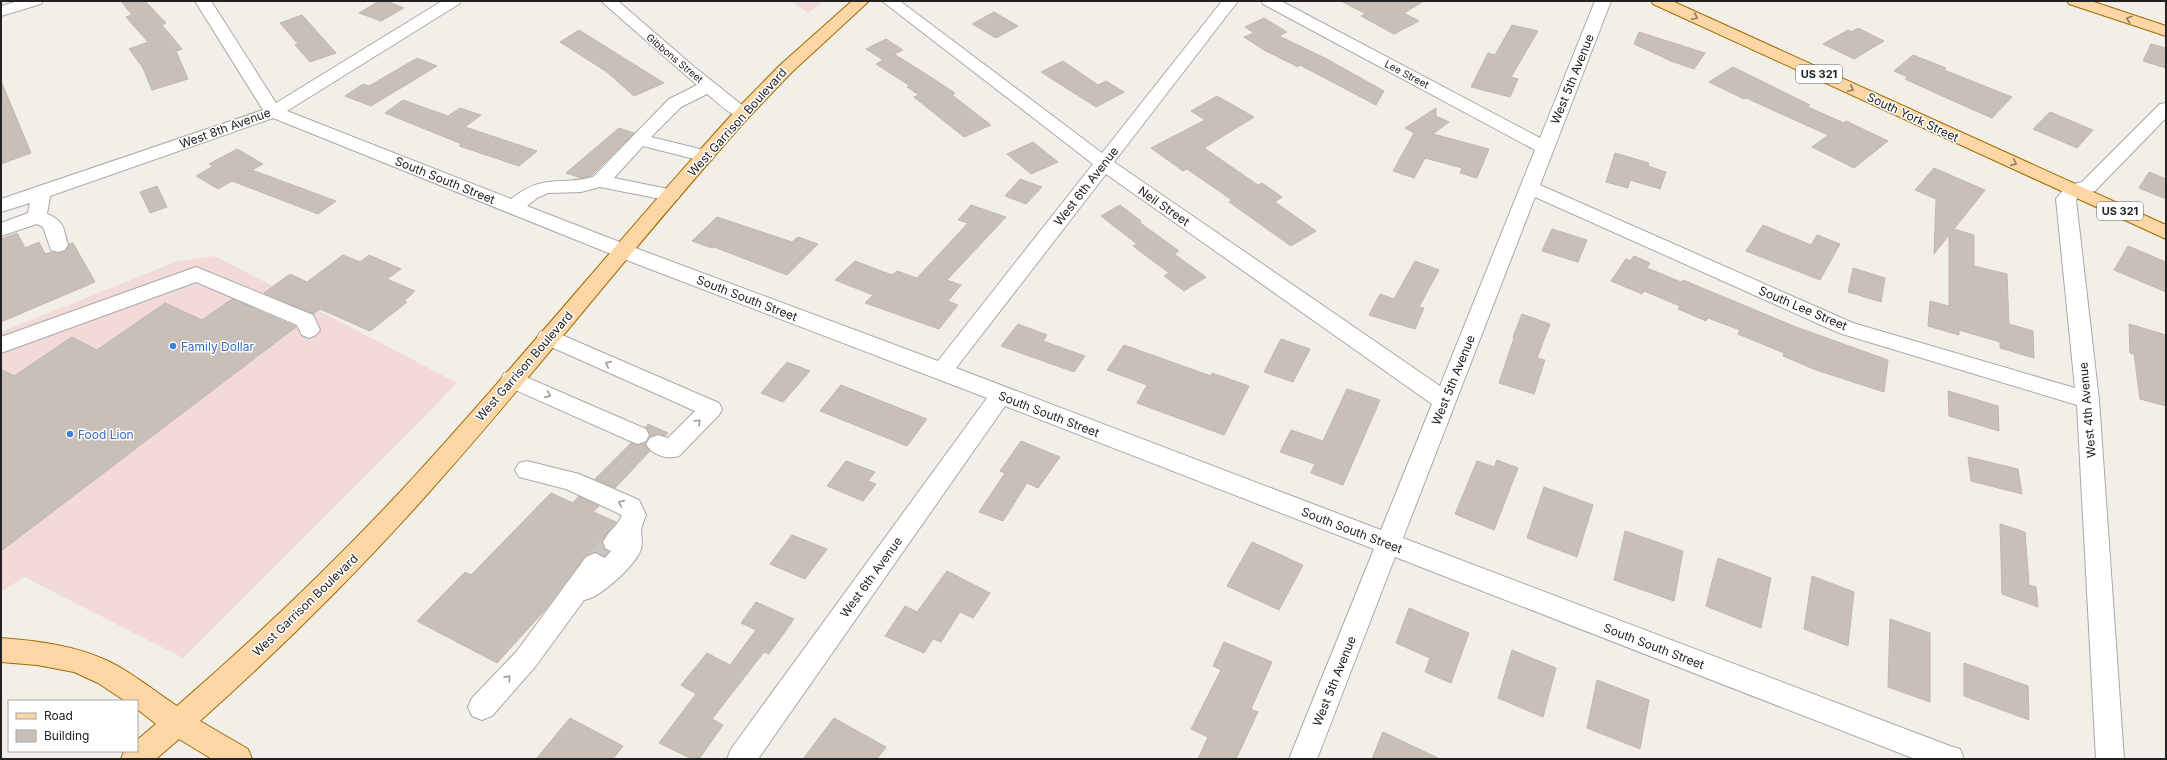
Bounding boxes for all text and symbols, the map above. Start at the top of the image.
one-way arrow [1690,12,1698,20]
one-way arrow [2126,15,2133,24]
street label: Gibbons Street [644,31,706,86]
street label: West 5th Avenue [1547,32,1597,126]
street label: Lee Street [1383,57,1432,91]
street label: West Garrison Boulevard [684,65,790,179]
road number: US 321 [1796,65,1842,83]
one-way arrow [1847,84,1855,92]
street label: South York Street [1865,89,1961,145]
street label: West 8th Avenue [177,105,273,151]
street label: West 6th Avenue [1051,144,1121,228]
street label: South South Street [393,153,497,207]
one-way arrow [2009,158,2017,166]
street label: Neil Street [1135,183,1193,229]
road number: US 321 [2097,202,2143,220]
street label: South South Street [695,272,800,324]
street label: South Lee Street [1757,283,1849,333]
street label: West Garrison Boulevard [472,308,576,424]
street label: West 5th Avenue [1428,333,1478,427]
place label: Family Dollar [181,339,254,354]
marker: Family Dollar [168,341,178,351]
one-way arrow [605,360,612,368]
street label: West 4th Avenue [2075,361,2099,459]
street label: South South Street [997,388,1102,440]
one-way arrow [543,390,551,398]
one-way arrow [693,419,701,427]
place label: Food Lion [78,427,134,442]
marker: Food Lion [65,429,75,439]
one-way arrow [618,500,625,508]
street label: South South Street [1300,504,1405,556]
street label: West 6th Avenue [837,534,905,620]
street label: West Garrison Boulevard [249,551,361,659]
street label: South South Street [1602,620,1707,672]
street label: West 5th Avenue [1309,634,1359,728]
one-way arrow [504,676,511,683]
legend [8,700,138,752]
text: Road [44,708,73,723]
text: Building [44,728,89,743]

